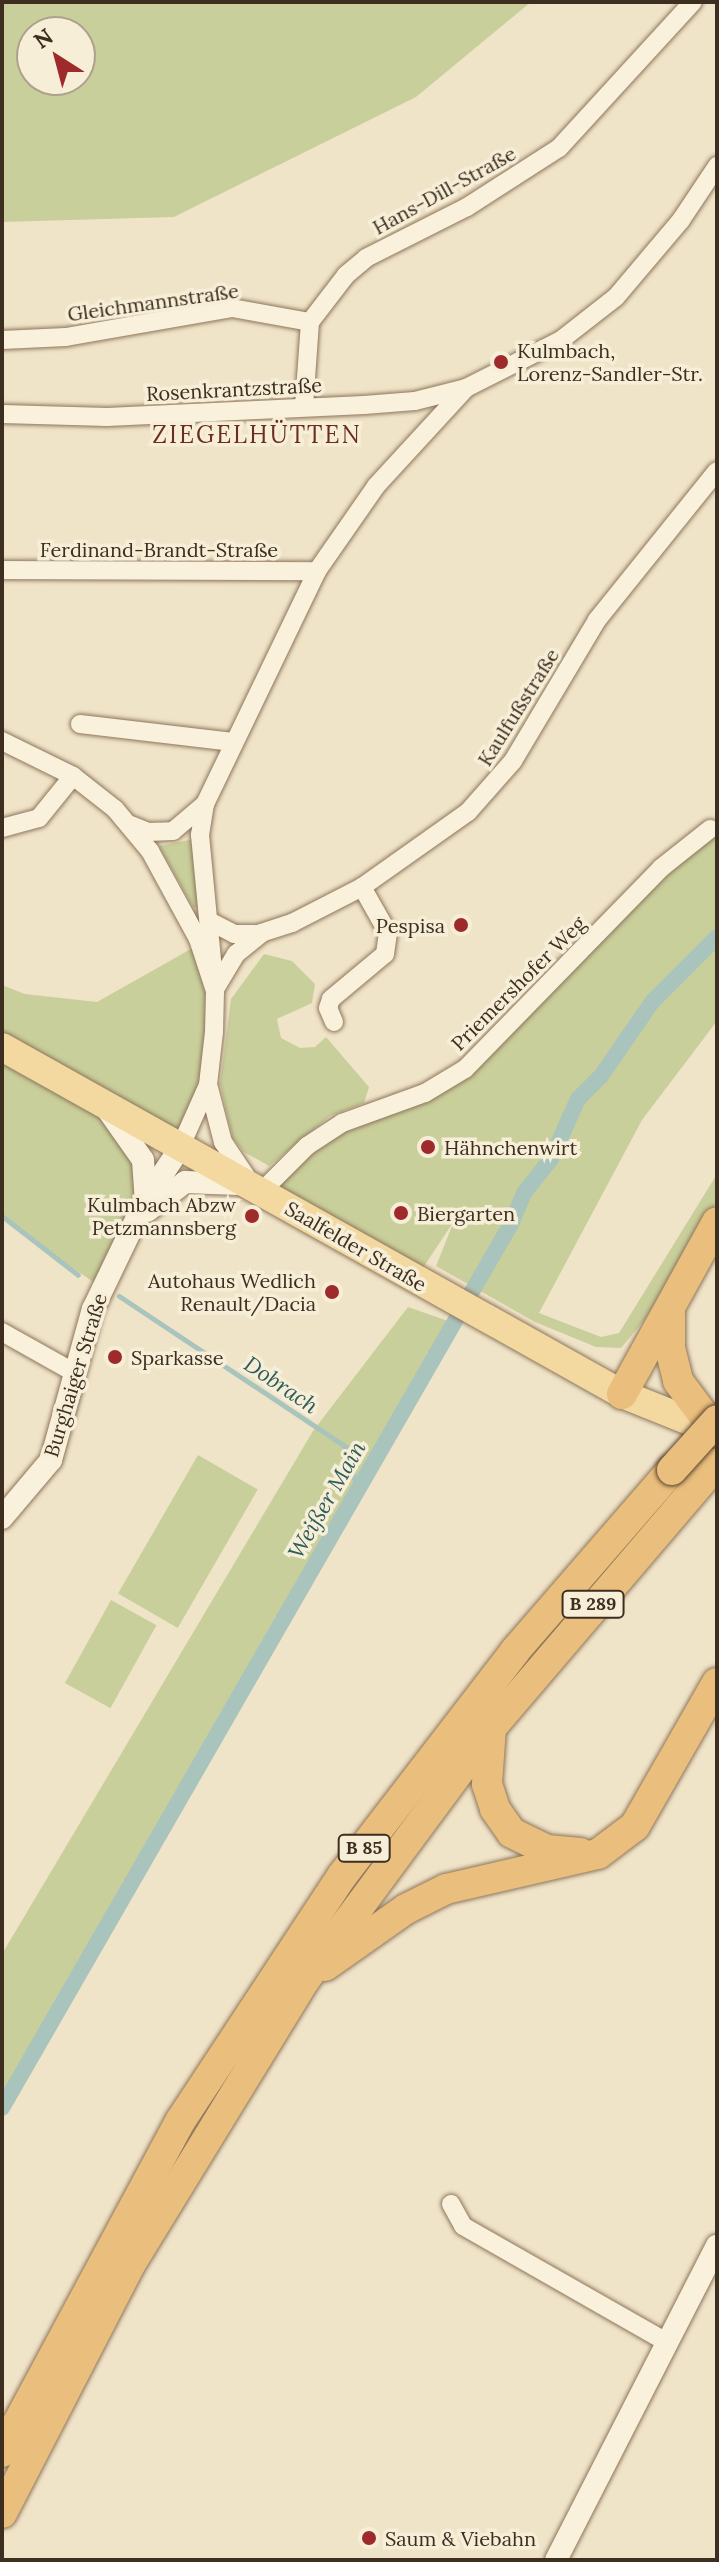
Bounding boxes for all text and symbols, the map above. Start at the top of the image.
north arrow [16,16,96,96]
text: N [28,22,58,55]
street label: Hans-Dill-Straße [368,141,520,239]
street label: Gleichmannstraße [66,278,240,326]
place label: Kulmbach, Lorenz-Sandler-Str. [517,338,703,385]
marker: Kulmbach, Lorenz-Sandler-Str. [492,353,510,371]
street label: Rosenkrantzstraße [145,372,323,406]
district label: ZIEGELHÜTTEN [152,421,362,449]
street label: Ferdinand-Brandt-Straße [40,537,278,561]
street label: Kaulfußstraße [472,644,564,770]
street label: Priemershofer Weg [446,911,590,1055]
place label: Pespisa [376,913,445,937]
marker: Pespisa [452,916,470,934]
place label: Hähnchenwirt [444,1135,577,1159]
marker: Hähnchenwirt [419,1138,437,1156]
place label: Kulmbach Abzw Petzmannsberg [87,1192,236,1239]
street label: Saalfelder Straße [281,1196,431,1296]
place label: Biergarten [417,1201,515,1225]
marker: Biergarten [392,1204,410,1222]
marker: Kulmbach Abzw Petzmannsberg [243,1207,261,1225]
place label: Autohaus Wedlich Renault/Dacia [148,1268,316,1315]
marker: Autohaus Wedlich Renault/Dacia [323,1283,341,1301]
street label: Burghaiger Straße [39,1290,111,1460]
place label: Sparkasse [131,1345,223,1369]
marker: Sparkasse [106,1348,124,1366]
water label: Dobrach [239,1351,323,1419]
water label: Weißer Main [283,1437,371,1563]
road number: B 289 [561,1590,625,1618]
road number: B 85 [336,1834,392,1862]
place label: Saum & Viebahn [385,2526,536,2550]
marker: Saum & Viebahn [360,2529,378,2547]

